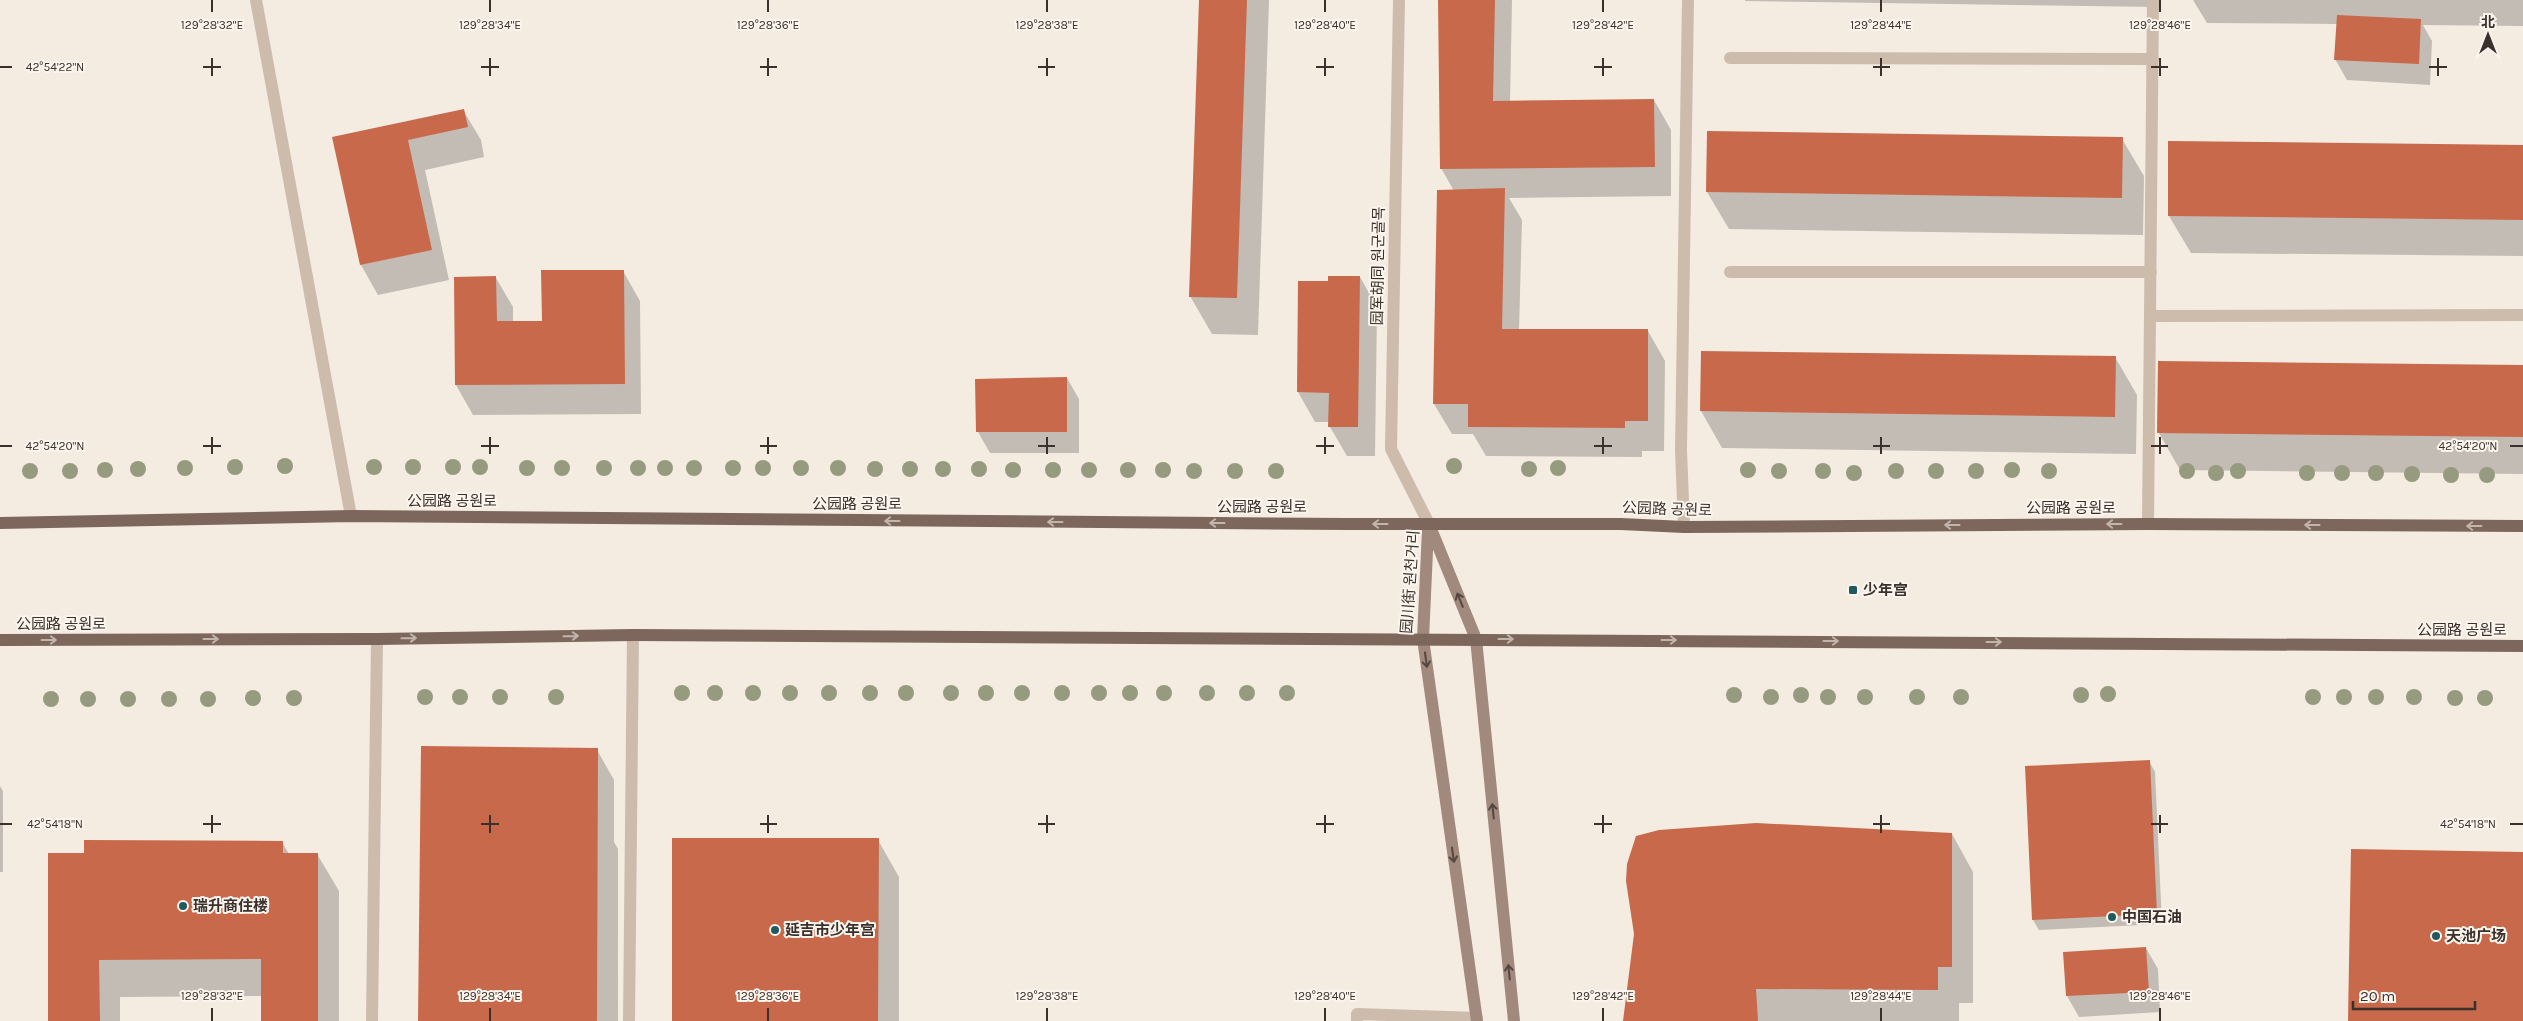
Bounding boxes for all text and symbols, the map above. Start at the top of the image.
north arrow [2463,10,2513,60]
text: 北 [2481,14,2495,31]
text: 129°28'32"E [181,18,243,32]
text: 129°28'34"E [459,18,521,32]
text: 129°28'36"E [737,18,799,32]
text: 129°28'38"E [1016,18,1078,32]
text: 129°28'40"E [1294,18,1356,32]
text: 129°28'42"E [1572,18,1634,32]
text: 129°28'44"E [1850,18,1912,32]
text: 129°28'46"E [2129,18,2191,32]
text: 42°54'22"N [26,60,84,74]
street label: 园军胡同 원군골목 [1368,206,1388,326]
text: 42°54'20"N [26,439,84,453]
text: 42°54'20"N [2439,439,2497,453]
street label: 公园路 공원로 [407,492,497,510]
street label: 公园路 공원로 [812,495,902,513]
street label: 公园路 공원로 [1217,498,1307,516]
street label: 公园路 공원로 [1622,498,1712,520]
street label: 公园路 공원로 [2026,499,2116,517]
one-way arrow [885,516,901,526]
one-way arrow [1047,517,1064,527]
one-way arrow [1210,518,1226,528]
one-way arrow [1372,519,1388,529]
one-way arrow [2107,519,2123,529]
one-way arrow [1944,520,1960,530]
one-way arrow [2304,520,2320,530]
one-way arrow [2467,521,2483,531]
street label: 园川街 원천거리 [1397,530,1423,634]
place label: 少年宫 [1863,581,1908,599]
marker: 少年宫 [1847,584,1859,596]
one-way arrow [1454,593,1464,608]
street label: 公园路 공원로 [16,615,106,633]
street label: 公园路 공원로 [2417,621,2507,639]
one-way arrow [562,631,579,641]
one-way arrow [400,633,416,643]
one-way arrow [202,634,219,644]
one-way arrow [1498,634,1514,644]
one-way arrow [40,635,56,645]
one-way arrow [1660,635,1677,645]
one-way arrow [1823,636,1839,646]
one-way arrow [1986,637,2002,647]
one-way arrow [1421,651,1431,667]
one-way arrow [1488,803,1498,819]
text: 42°54'18"N [27,817,83,831]
text: 42°54'18"N [2440,817,2496,831]
one-way arrow [1449,847,1459,863]
place label: 瑞升商住楼 [193,897,268,915]
marker: 瑞升商住楼 [177,900,189,912]
place label: 中国石油 [2122,908,2182,926]
marker: 中国石油 [2106,911,2118,923]
place label: 延吉市少年宫 [785,921,875,939]
marker: 延吉市少年宫 [769,924,781,936]
place label: 天池广场 [2446,927,2506,945]
marker: 天池广场 [2430,930,2442,942]
one-way arrow [1504,965,1514,981]
scale bar [2353,978,2476,1010]
text: 20 m [2360,987,2395,1005]
text: 129°28'32"E [181,989,243,1003]
text: 129°28'34"E [459,989,521,1003]
text: 129°28'36"E [737,989,799,1003]
text: 129°28'38"E [1016,989,1078,1003]
text: 129°28'40"E [1294,989,1356,1003]
text: 129°28'42"E [1572,989,1634,1003]
text: 129°28'44"E [1850,989,1912,1003]
text: 129°28'46"E [2129,989,2191,1003]

